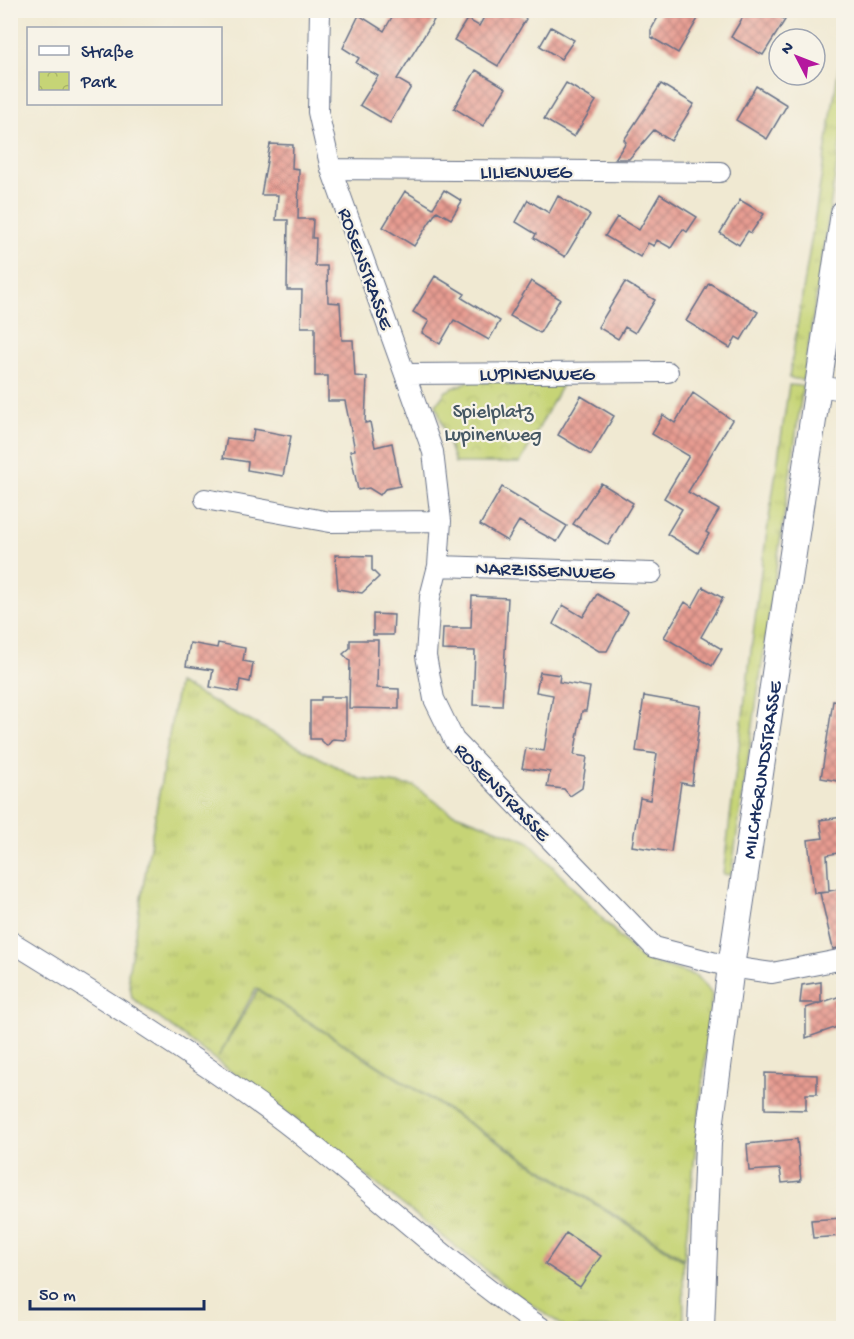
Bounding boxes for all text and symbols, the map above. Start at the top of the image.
legend [27,27,222,105]
north arrow [767,27,827,87]
text: N [778,39,799,60]
text: Straße [81,43,134,64]
text: Park [80,73,117,94]
street label: LILIENWEG [480,163,573,186]
street label: ROSENSTRASSE [331,205,397,335]
street label: LUPINENWEG [479,365,596,388]
park label: Spielplatz Lupinenweg [444,402,542,448]
street label: NARZISSENWEG [475,559,616,586]
street label: MILCHGRUNDSTRASSE [739,678,789,861]
street label: ROSENSTRASSE [448,740,554,848]
scale bar [30,1273,204,1311]
text: 50 m [39,1286,76,1307]

